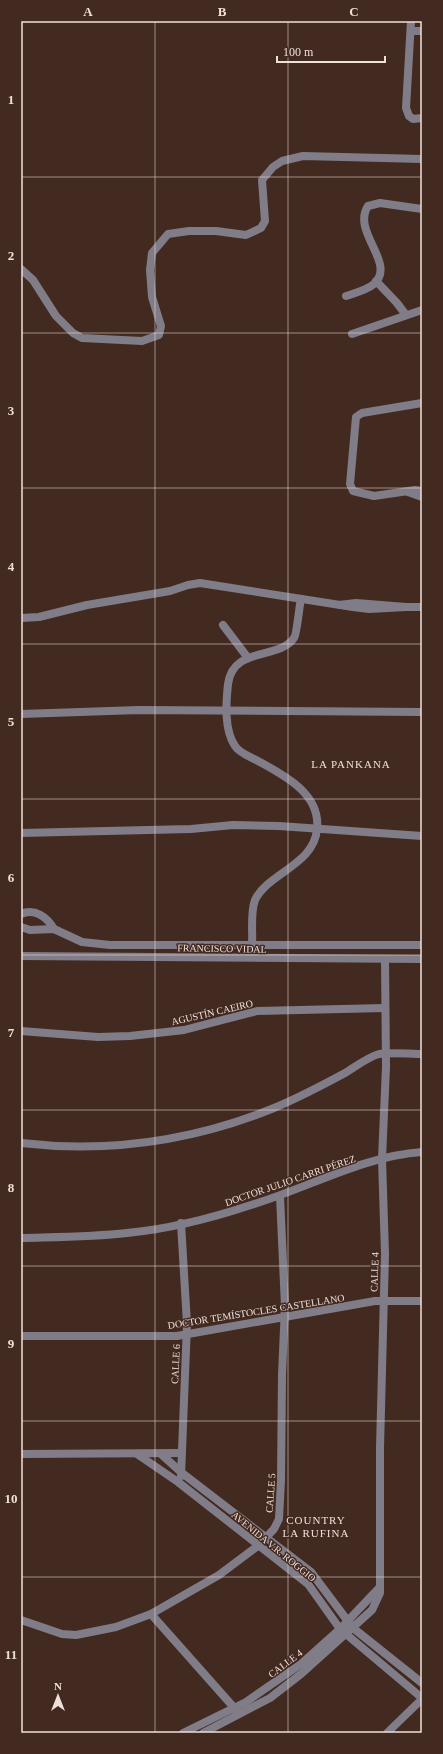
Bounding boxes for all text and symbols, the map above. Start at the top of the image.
text: A [83,4,93,19]
text: B [218,4,227,19]
text: C [349,4,359,19]
scale bar [277,38,385,64]
text: 100 m [283,45,314,59]
text: 1 [8,92,14,107]
text: 2 [8,248,14,263]
text: 3 [8,403,15,418]
text: 4 [8,559,15,574]
text: 5 [8,714,15,729]
district label: LA PANKANA [311,758,391,770]
text: 6 [8,870,15,885]
street label: FRANCISCO VIDAL [177,942,267,955]
street label: AGUSTÍN CAEIRO [170,998,254,1027]
text: 7 [8,1025,15,1040]
street label: DOCTOR JULIO CARRI PÉREZ [223,1153,357,1208]
text: 8 [8,1180,15,1195]
street label: CALLE 4 [368,1252,381,1292]
street label: DOCTOR TEMÍSTOCLES CASTELLANO [167,1292,345,1331]
text: 9 [8,1336,15,1351]
street label: CALLE 6 [169,1344,182,1384]
street label: CALLE 5 [264,1473,277,1513]
text: 10 [5,1491,18,1506]
street label: AVENIDA V.R. ROGGIO [229,1509,318,1584]
district label: COUNTRY LA RUFINA [283,1514,349,1539]
text: 11 [5,1647,17,1662]
street label: CALLE 4 [266,1647,304,1680]
north arrow [38,1676,78,1716]
text: N [54,1680,62,1692]

